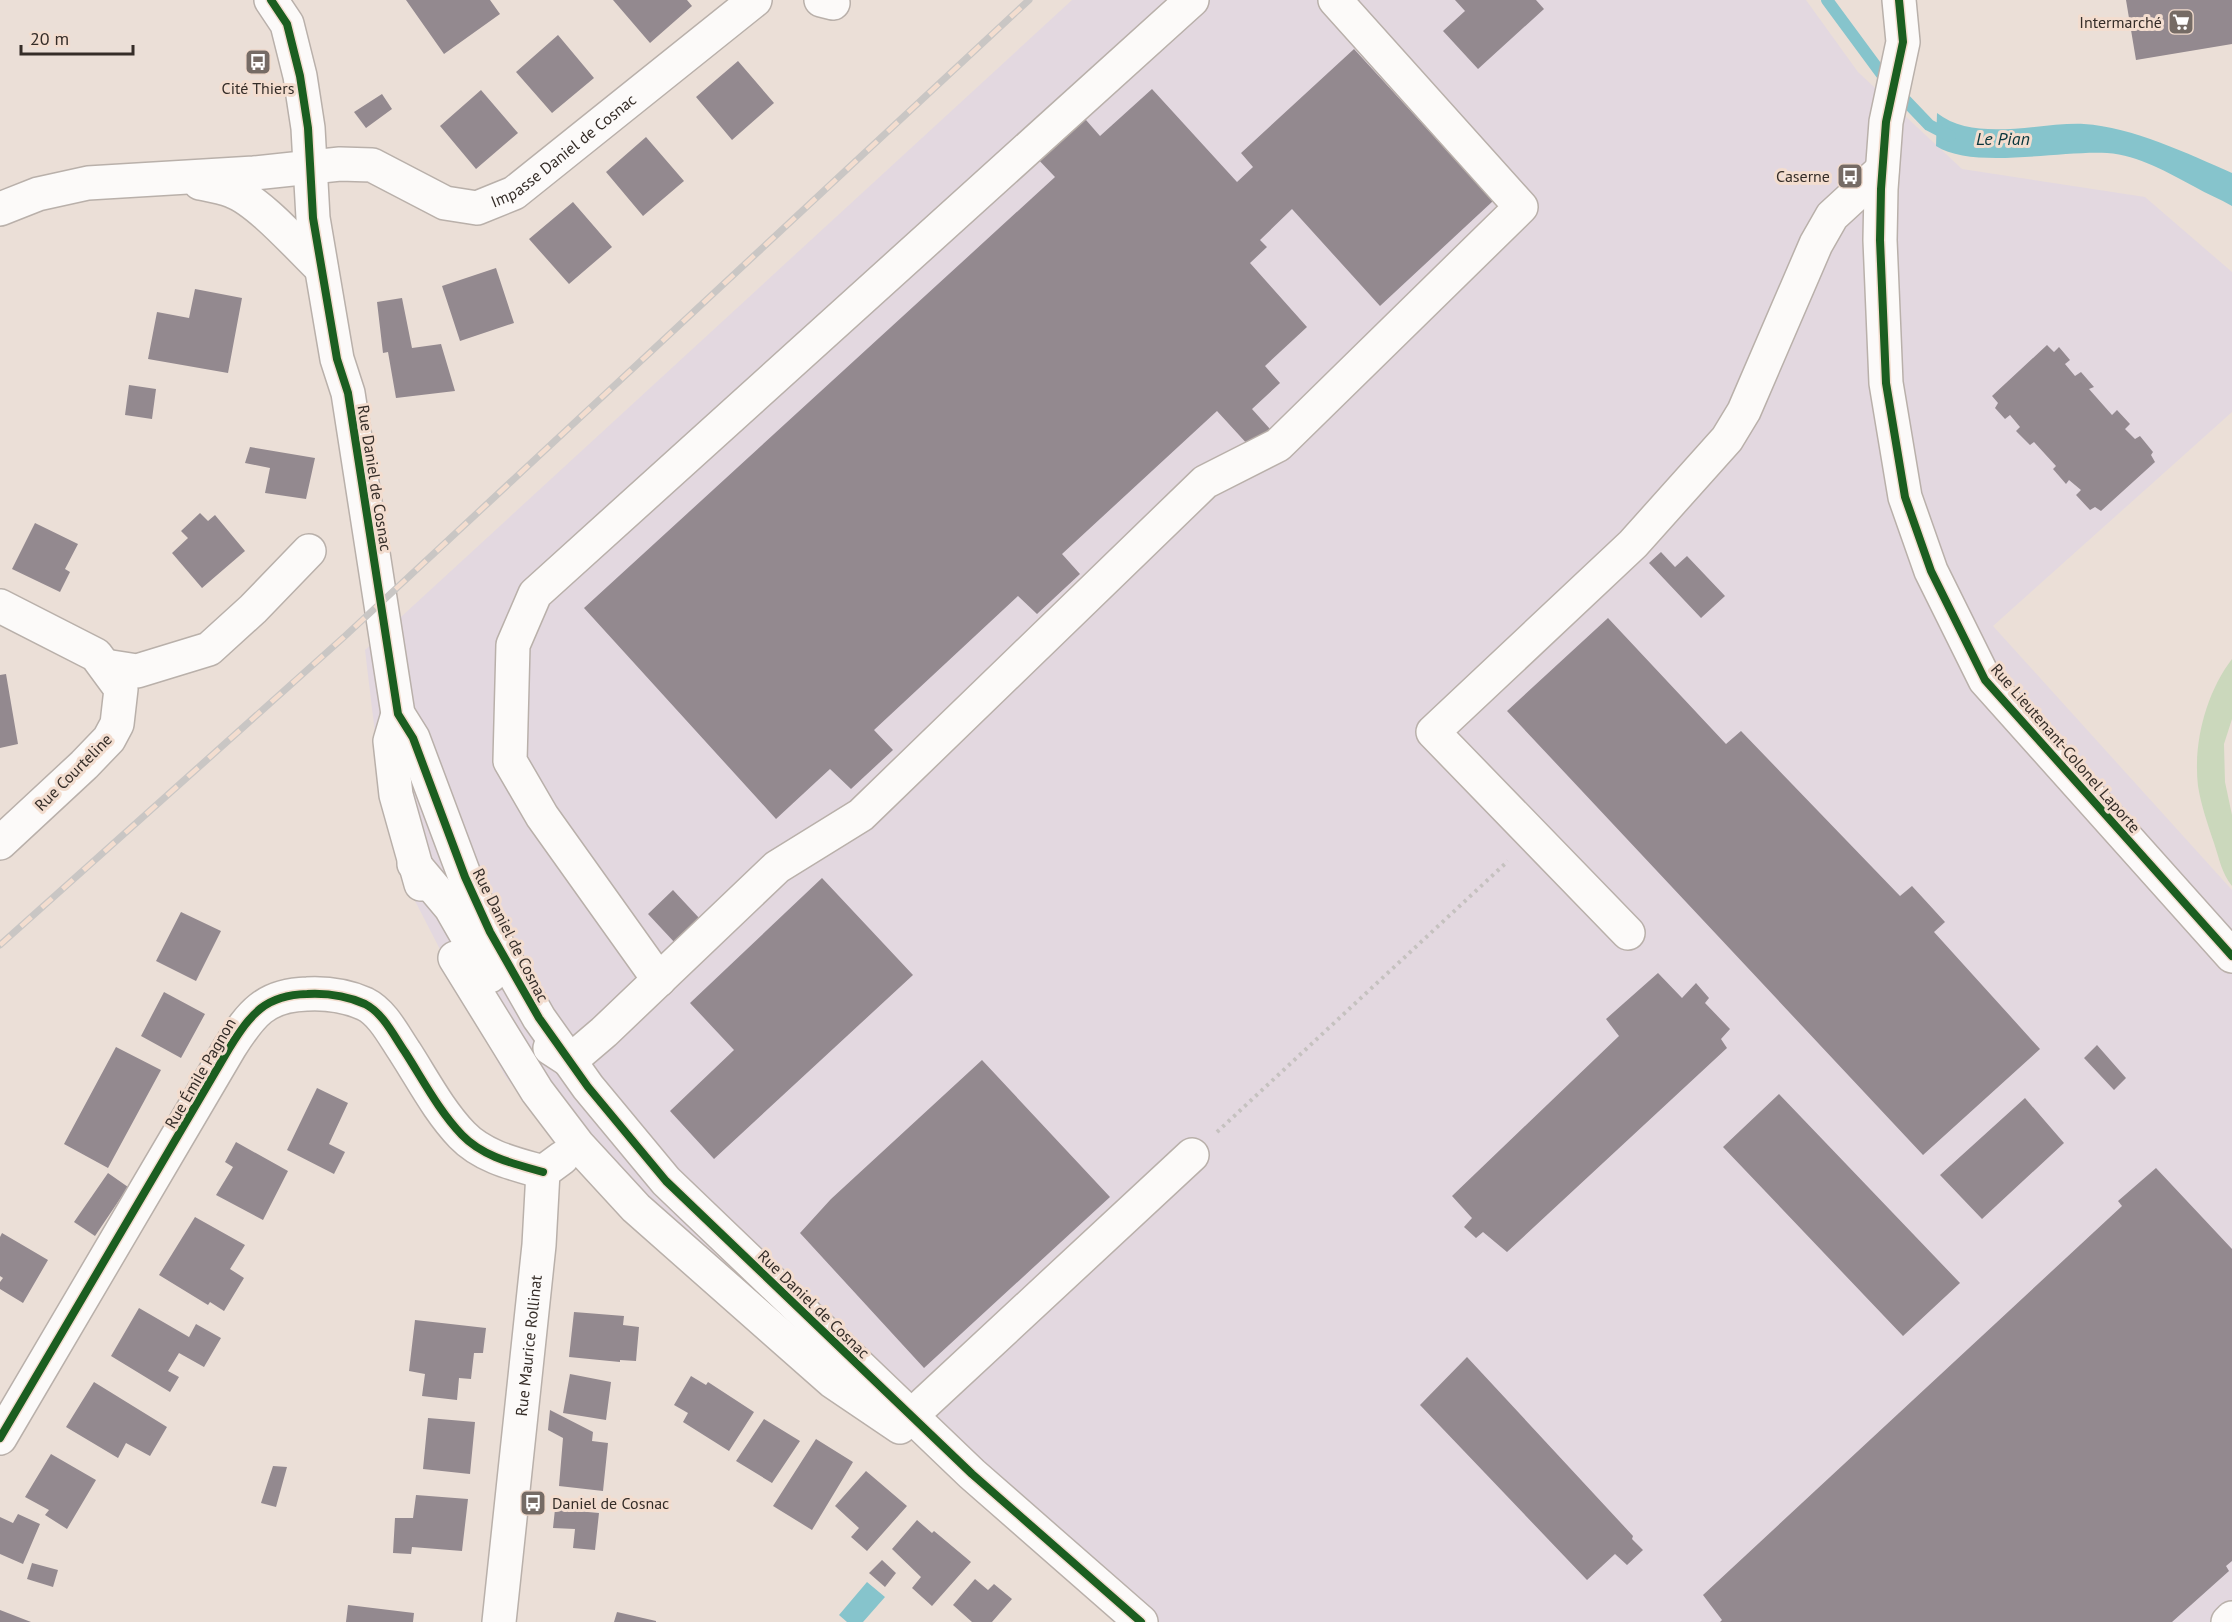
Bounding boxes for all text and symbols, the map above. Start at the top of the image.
supermarket icon: Intermarché [2166,7,2196,37]
place label: Intermarché [2079,12,2162,32]
scale bar [21,18,134,56]
text: 20 m [30,27,69,50]
bus stop icon: Cité Thiers [243,47,273,77]
place label: Cité Thiers [222,78,295,98]
street label: Impasse Daniel de Cosnac [488,89,640,211]
water label: Le Pian [1976,127,2030,150]
bus stop icon: Caserne [1835,161,1865,191]
place label: Caserne [1776,166,1830,186]
street label: Rue Daniel de Cosnac [354,403,396,553]
street label: Rue Lieutenant-Colonel Laporte [1987,659,2145,837]
street label: Rue Courteline [30,729,116,815]
street label: Rue Daniel de Cosnac [469,865,553,1005]
street label: Rue Émile Pagnon [160,1014,240,1132]
street label: Rue Daniel de Cosnac [754,1246,874,1362]
street label: Rue Maurice Rollinat [511,1273,546,1417]
bus stop icon: Daniel de Cosnac [518,1488,548,1518]
place label: Daniel de Cosnac [552,1493,669,1513]

